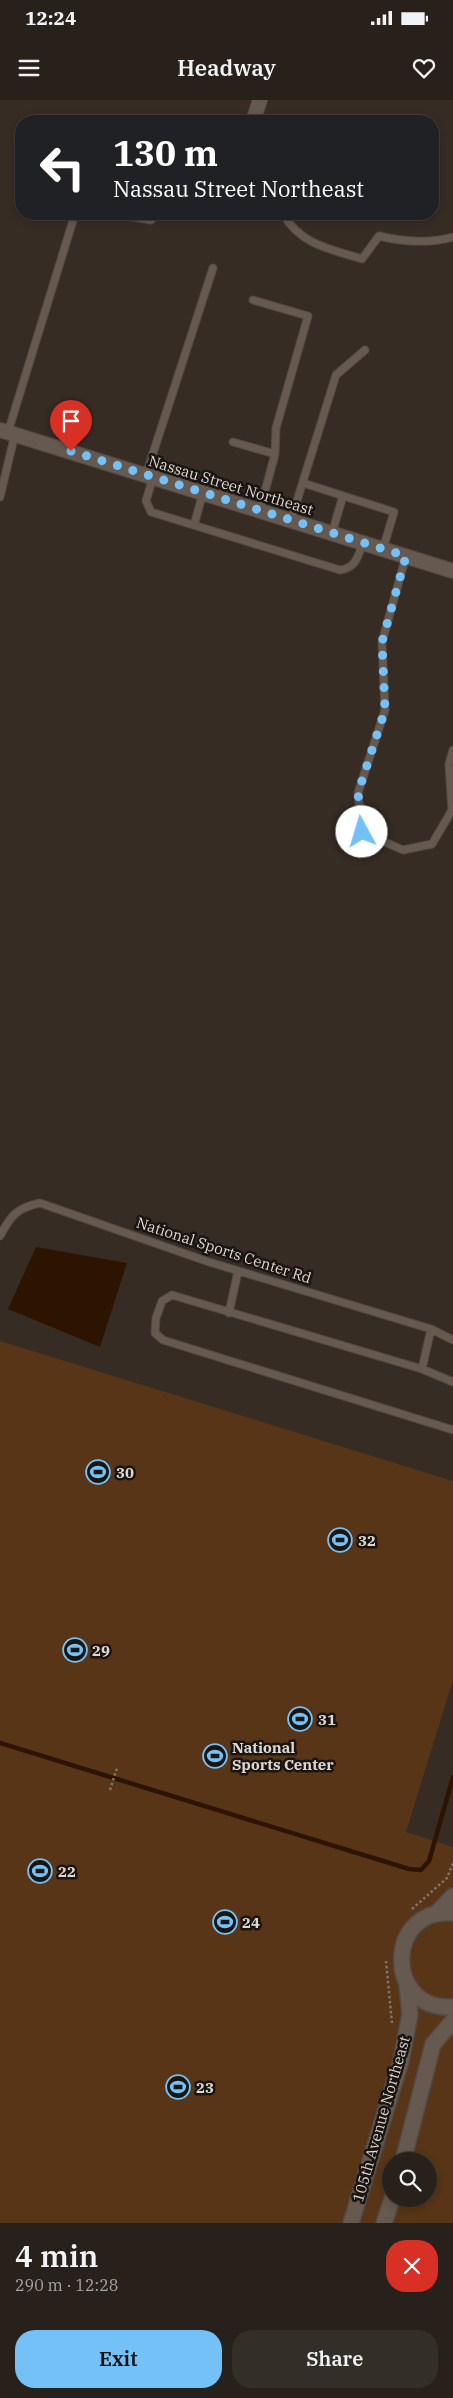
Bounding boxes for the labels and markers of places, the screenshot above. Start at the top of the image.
pin [50,400,92,451]
sports icon: 30 [85,1459,111,1485]
place label: 30 [116,1463,134,1482]
sports icon: 32 [327,1527,353,1553]
place label: 32 [358,1531,376,1550]
sports icon: 29 [62,1637,88,1663]
place label: 29 [92,1641,110,1660]
sports icon: 31 [287,1706,313,1732]
place label: 31 [318,1710,336,1729]
place label: National Sports Center [232,1738,334,1774]
sports icon: National Sports Center [202,1743,228,1769]
sports icon: 22 [27,1858,53,1884]
place label: 22 [58,1862,76,1881]
sports icon: 24 [212,1909,238,1935]
place label: 24 [242,1913,260,1932]
sports icon: 23 [165,2074,191,2100]
place label: 23 [196,2078,214,2097]

